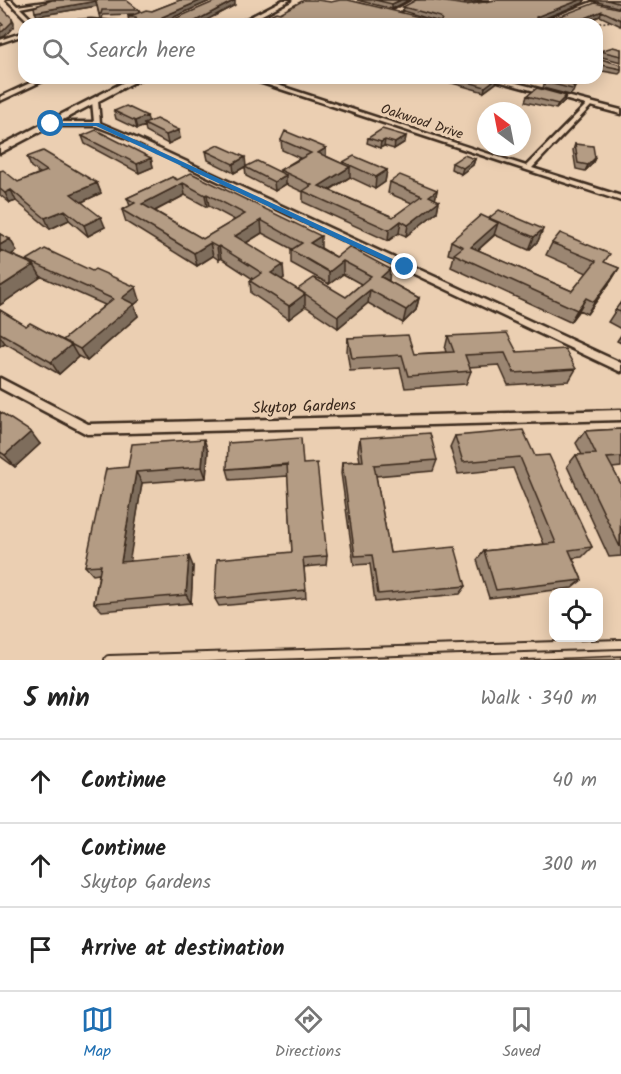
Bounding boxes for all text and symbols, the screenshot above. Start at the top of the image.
search box [18,18,603,84]
text: Search here [87,34,195,69]
icon: search [39,35,72,68]
street label: Oakwood Drive [378,98,467,146]
north arrow [477,102,531,156]
route start [37,110,63,136]
route end [391,253,417,279]
street label: Skytop Gardens [252,393,357,421]
map controls [549,588,603,642]
button: locate [549,588,603,642]
text: 5 min [24,678,90,720]
text: Walk · 340 m [481,683,597,715]
text: Continue [81,764,166,799]
icon: ahead [24,765,57,798]
text: 40 m [552,765,597,797]
text: Continue [81,832,166,867]
icon: ahead [24,849,57,882]
text: 300 m [542,849,597,881]
text: Skytop Gardens [81,867,211,899]
text: Arrive at destination [81,932,284,967]
icon: arrive [24,933,57,966]
tab: Map [81,1003,114,1064]
tab: Directions [275,1003,341,1064]
tab: Saved [502,1003,540,1064]

